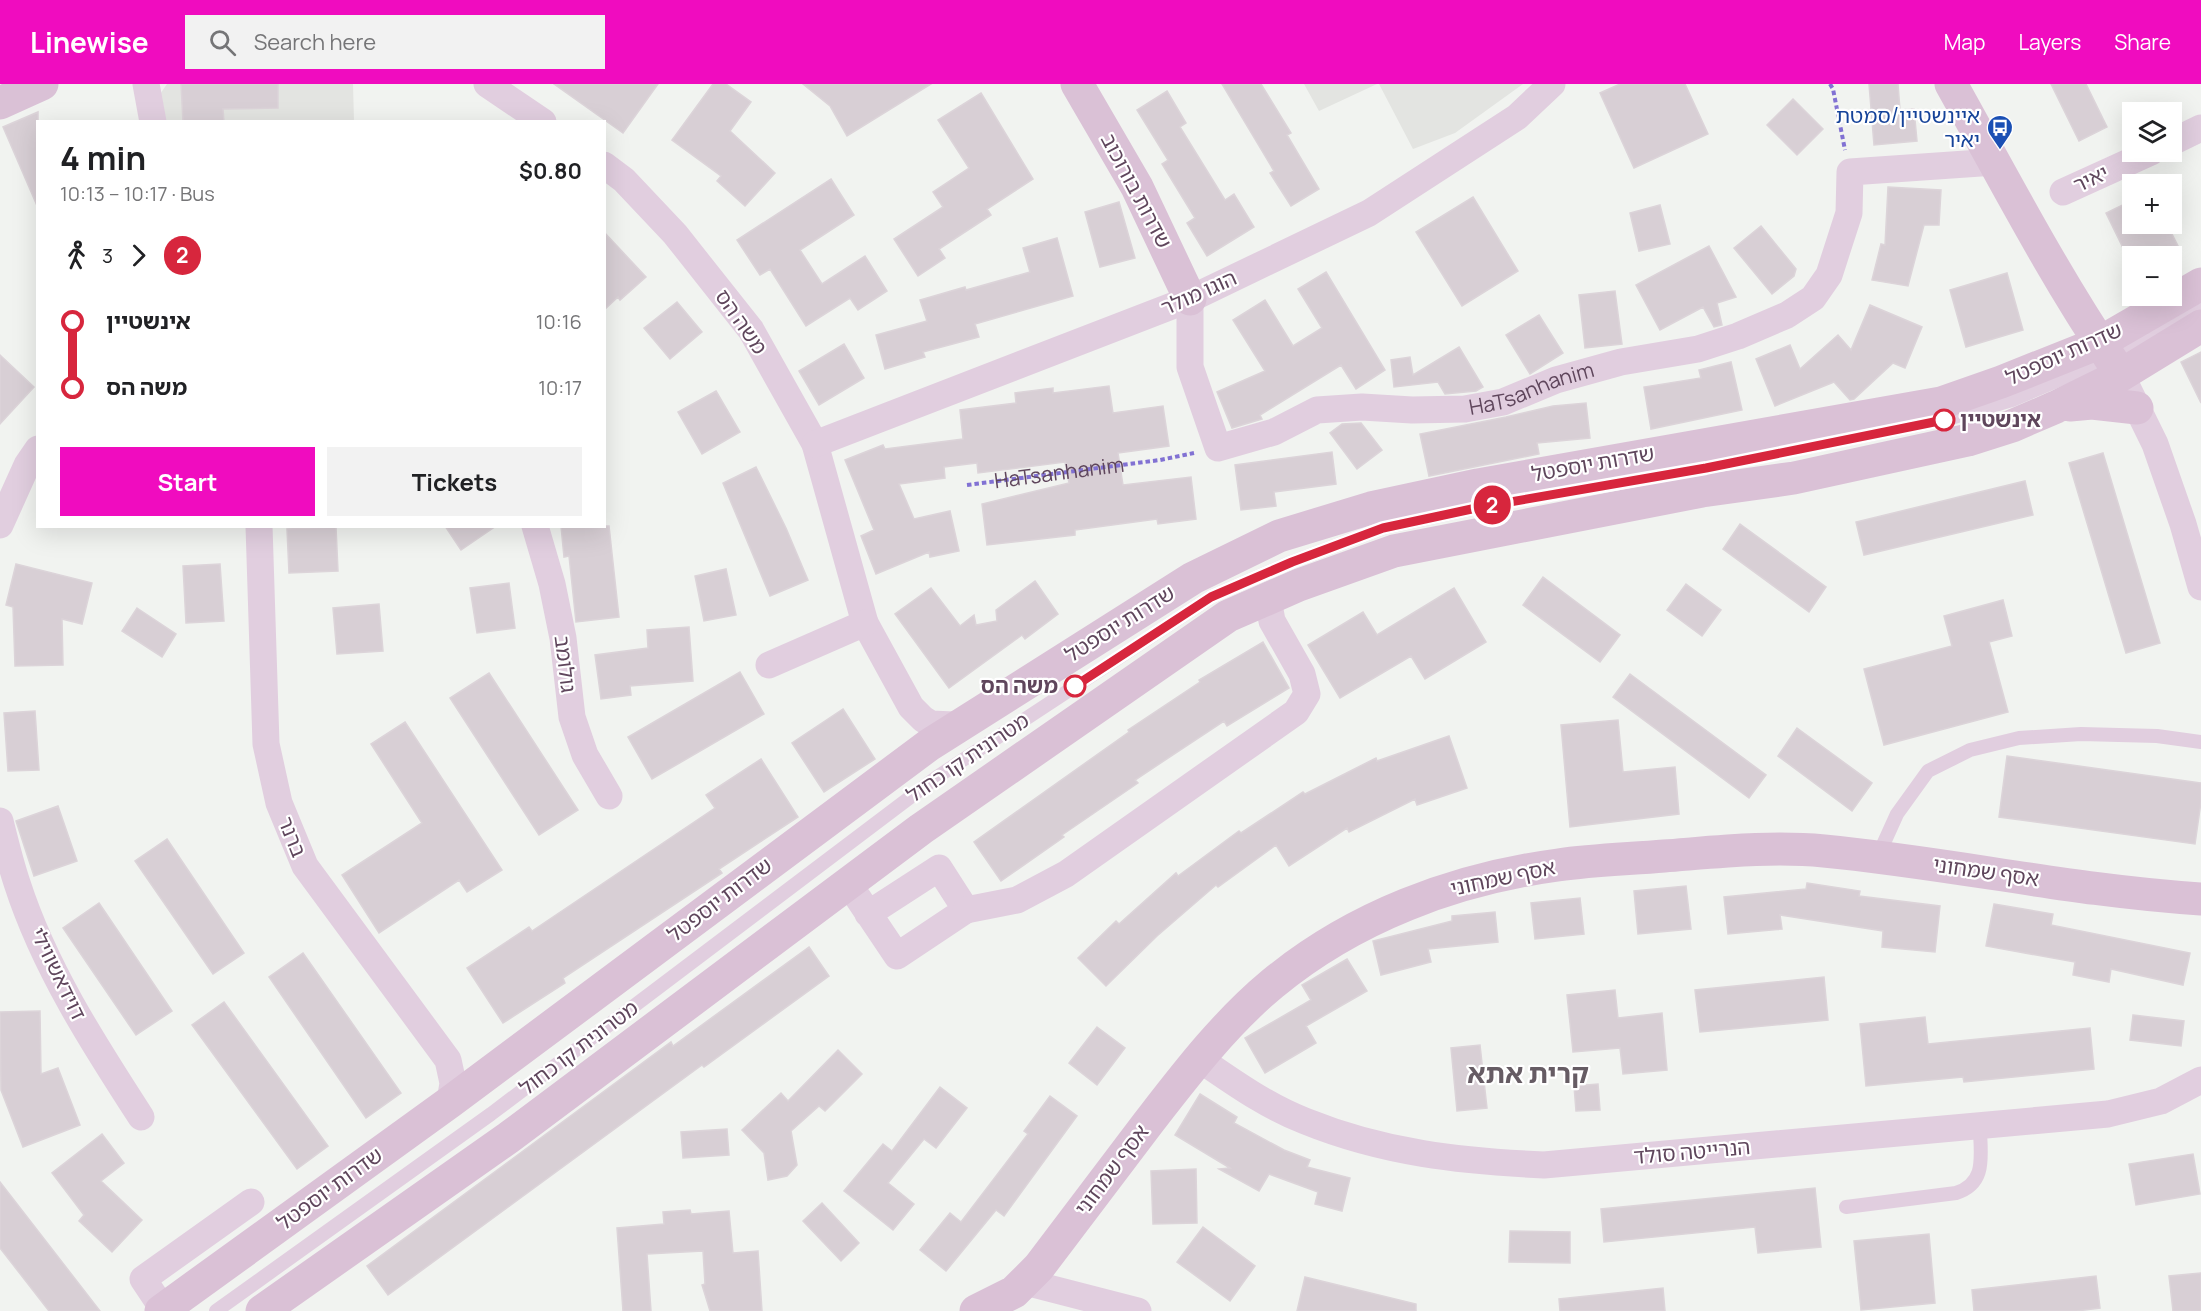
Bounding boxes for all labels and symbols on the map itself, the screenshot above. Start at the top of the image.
place label: איינשטיין/סמטת יאיר [1836,101,1980,153]
bus stop icon: איינשטיין/סמטת יאיר [1985,113,2015,151]
street label: שדרות בורוכוב [1095,128,1179,253]
street label: יאיר [2068,158,2113,198]
street label: הוגו מולר [1156,263,1241,321]
street label: משה הס [709,283,774,360]
street label: שדרות יוספטל [2001,315,2126,391]
street label: HaTsanhanim [1466,355,1597,421]
place label: אינשטיין [1960,405,2041,433]
marker: אינשטיין [1933,409,1955,431]
street label: שדרות יוספטל [1529,438,1656,488]
street label: HaTsanhanim [993,450,1126,494]
line badge: 2 [1472,486,1512,524]
street label: שדרות יוספטל [1059,578,1180,668]
street label: גולומב [549,634,583,694]
place label: משה הס [981,671,1058,699]
marker: משה הס [1064,675,1086,697]
street label: מטרונית קו כחול [901,706,1034,808]
street label: ברנר [272,812,314,861]
street label: אסף שמחוני [1931,850,2041,892]
street label: שדרות יוספטל [661,851,777,948]
street label: אסף שמחוני [1448,852,1558,902]
street label: דוידאשווילי [25,923,93,1024]
street label: מטרונית קו כחול [513,993,644,1101]
district label: קרית אתא [1467,1054,1589,1091]
street label: אסף שמחוני [1068,1118,1154,1220]
street label: הנרייטה סולד [1632,1132,1752,1170]
street label: שדרות יוספטל [271,1140,388,1236]

